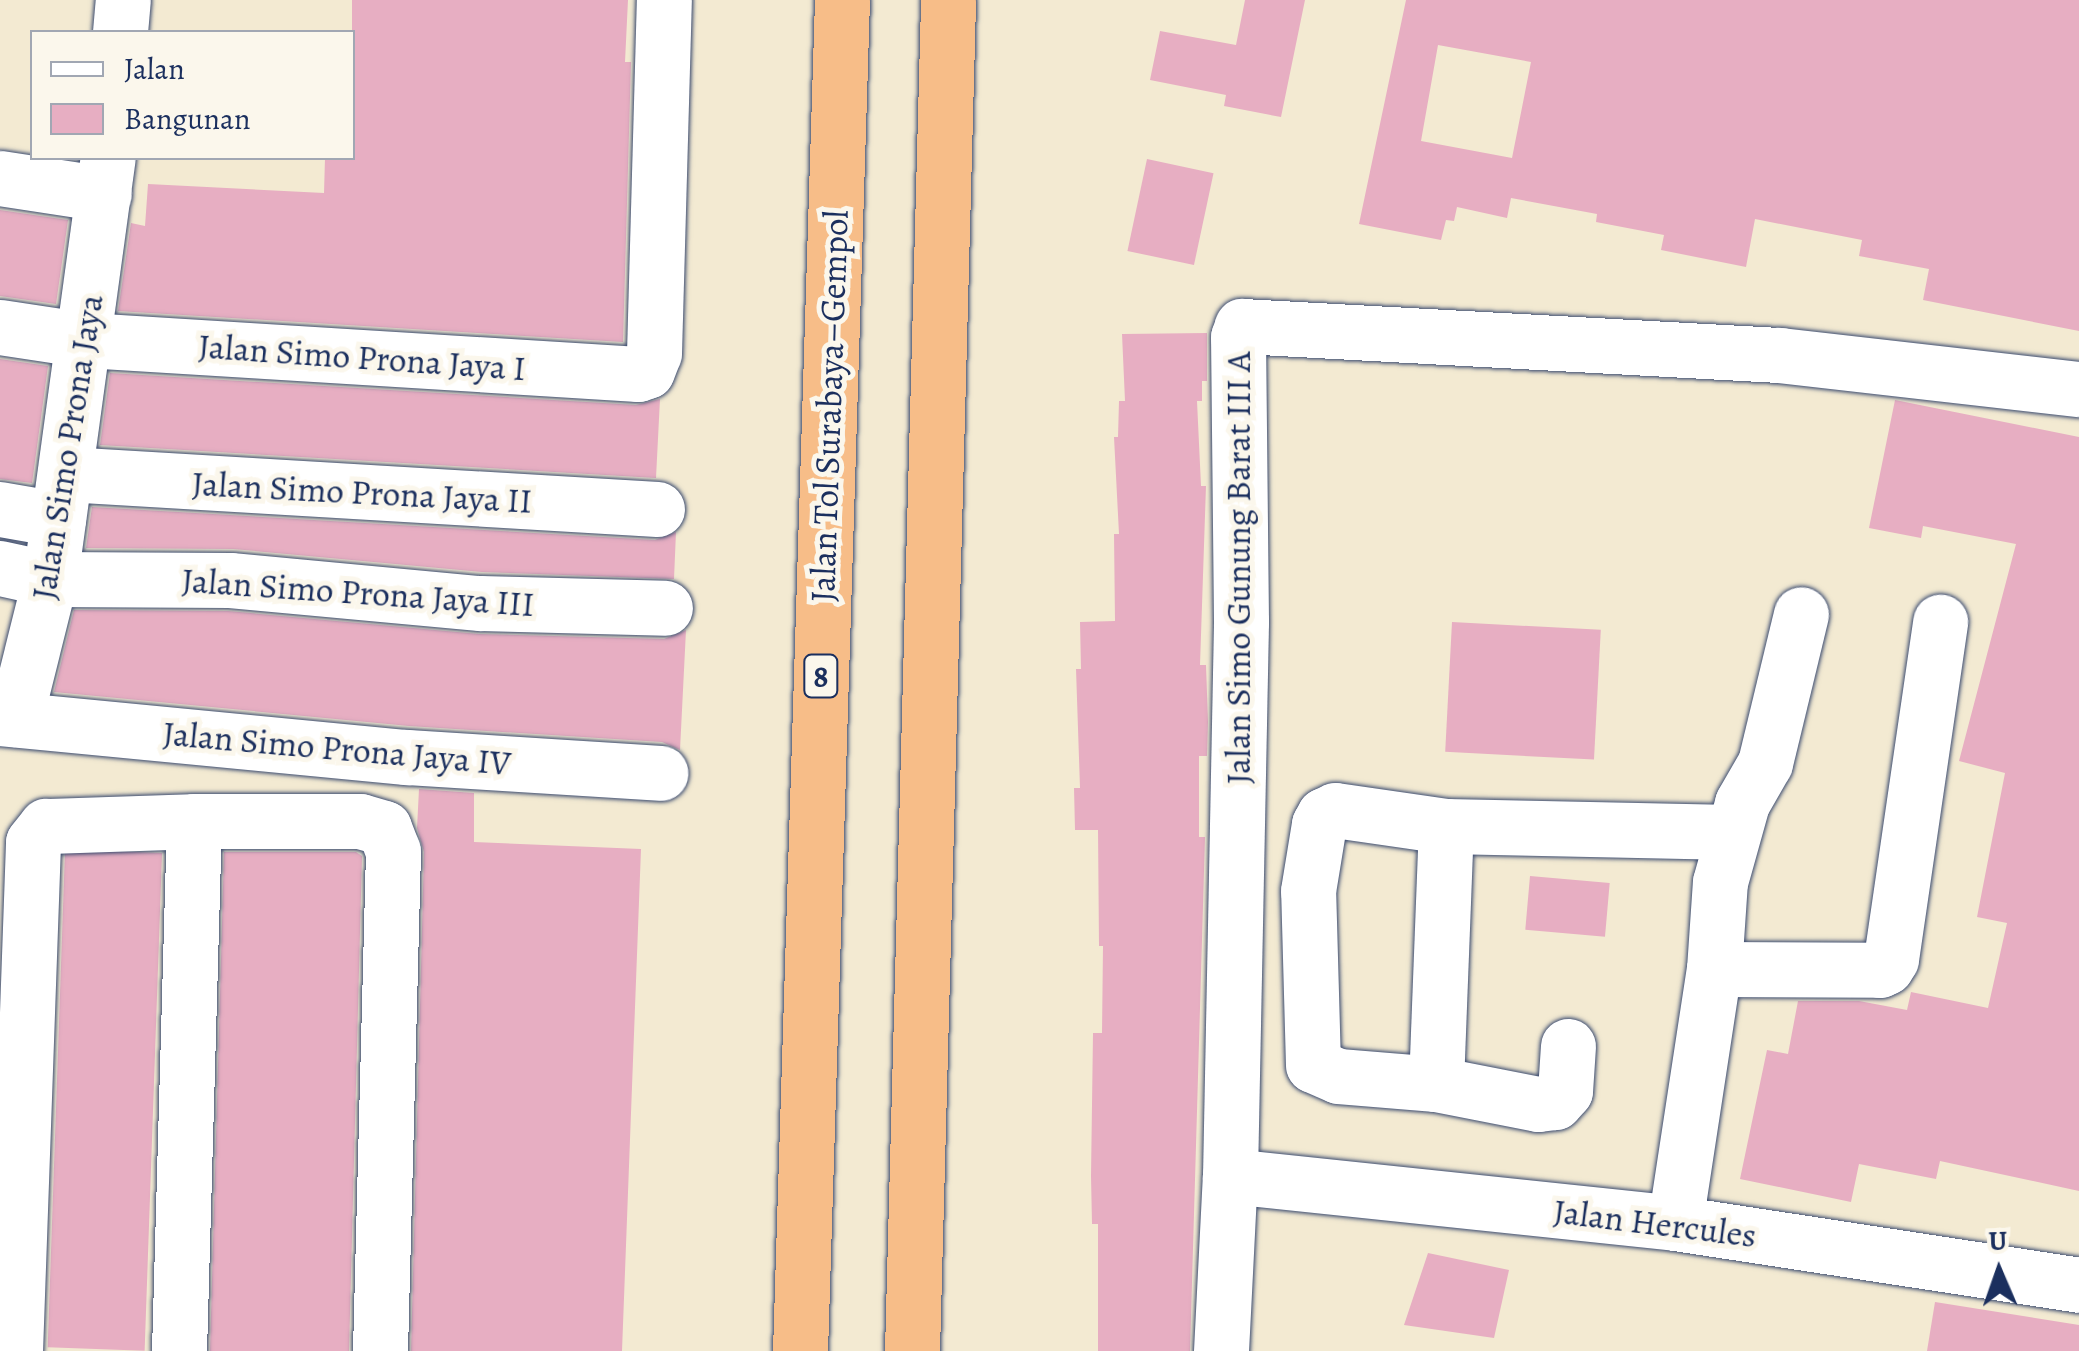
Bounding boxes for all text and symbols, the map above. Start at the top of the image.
legend [30,30,355,160]
text: Jalan [124,49,185,89]
text: Bangunan [124,99,250,139]
street label: Jalan Tol Surabaya–Gempol [801,209,857,603]
street label: Jalan Simo Prona Jaya [22,291,112,603]
street label: Jalan Simo Prona Jaya I [197,325,527,389]
street label: Jalan Simo Gunung Barat III A [1217,352,1259,784]
street label: Jalan Simo Prona Jaya II [191,462,533,522]
street label: Jalan Simo Prona Jaya III [180,559,536,625]
road number: 8 [801,649,841,703]
street label: Jalan Simo Prona Jaya IV [161,712,513,784]
street label: Jalan Hercules [1551,1190,1759,1256]
north arrow [1949,1221,2049,1321]
text: U [1988,1222,2008,1260]

